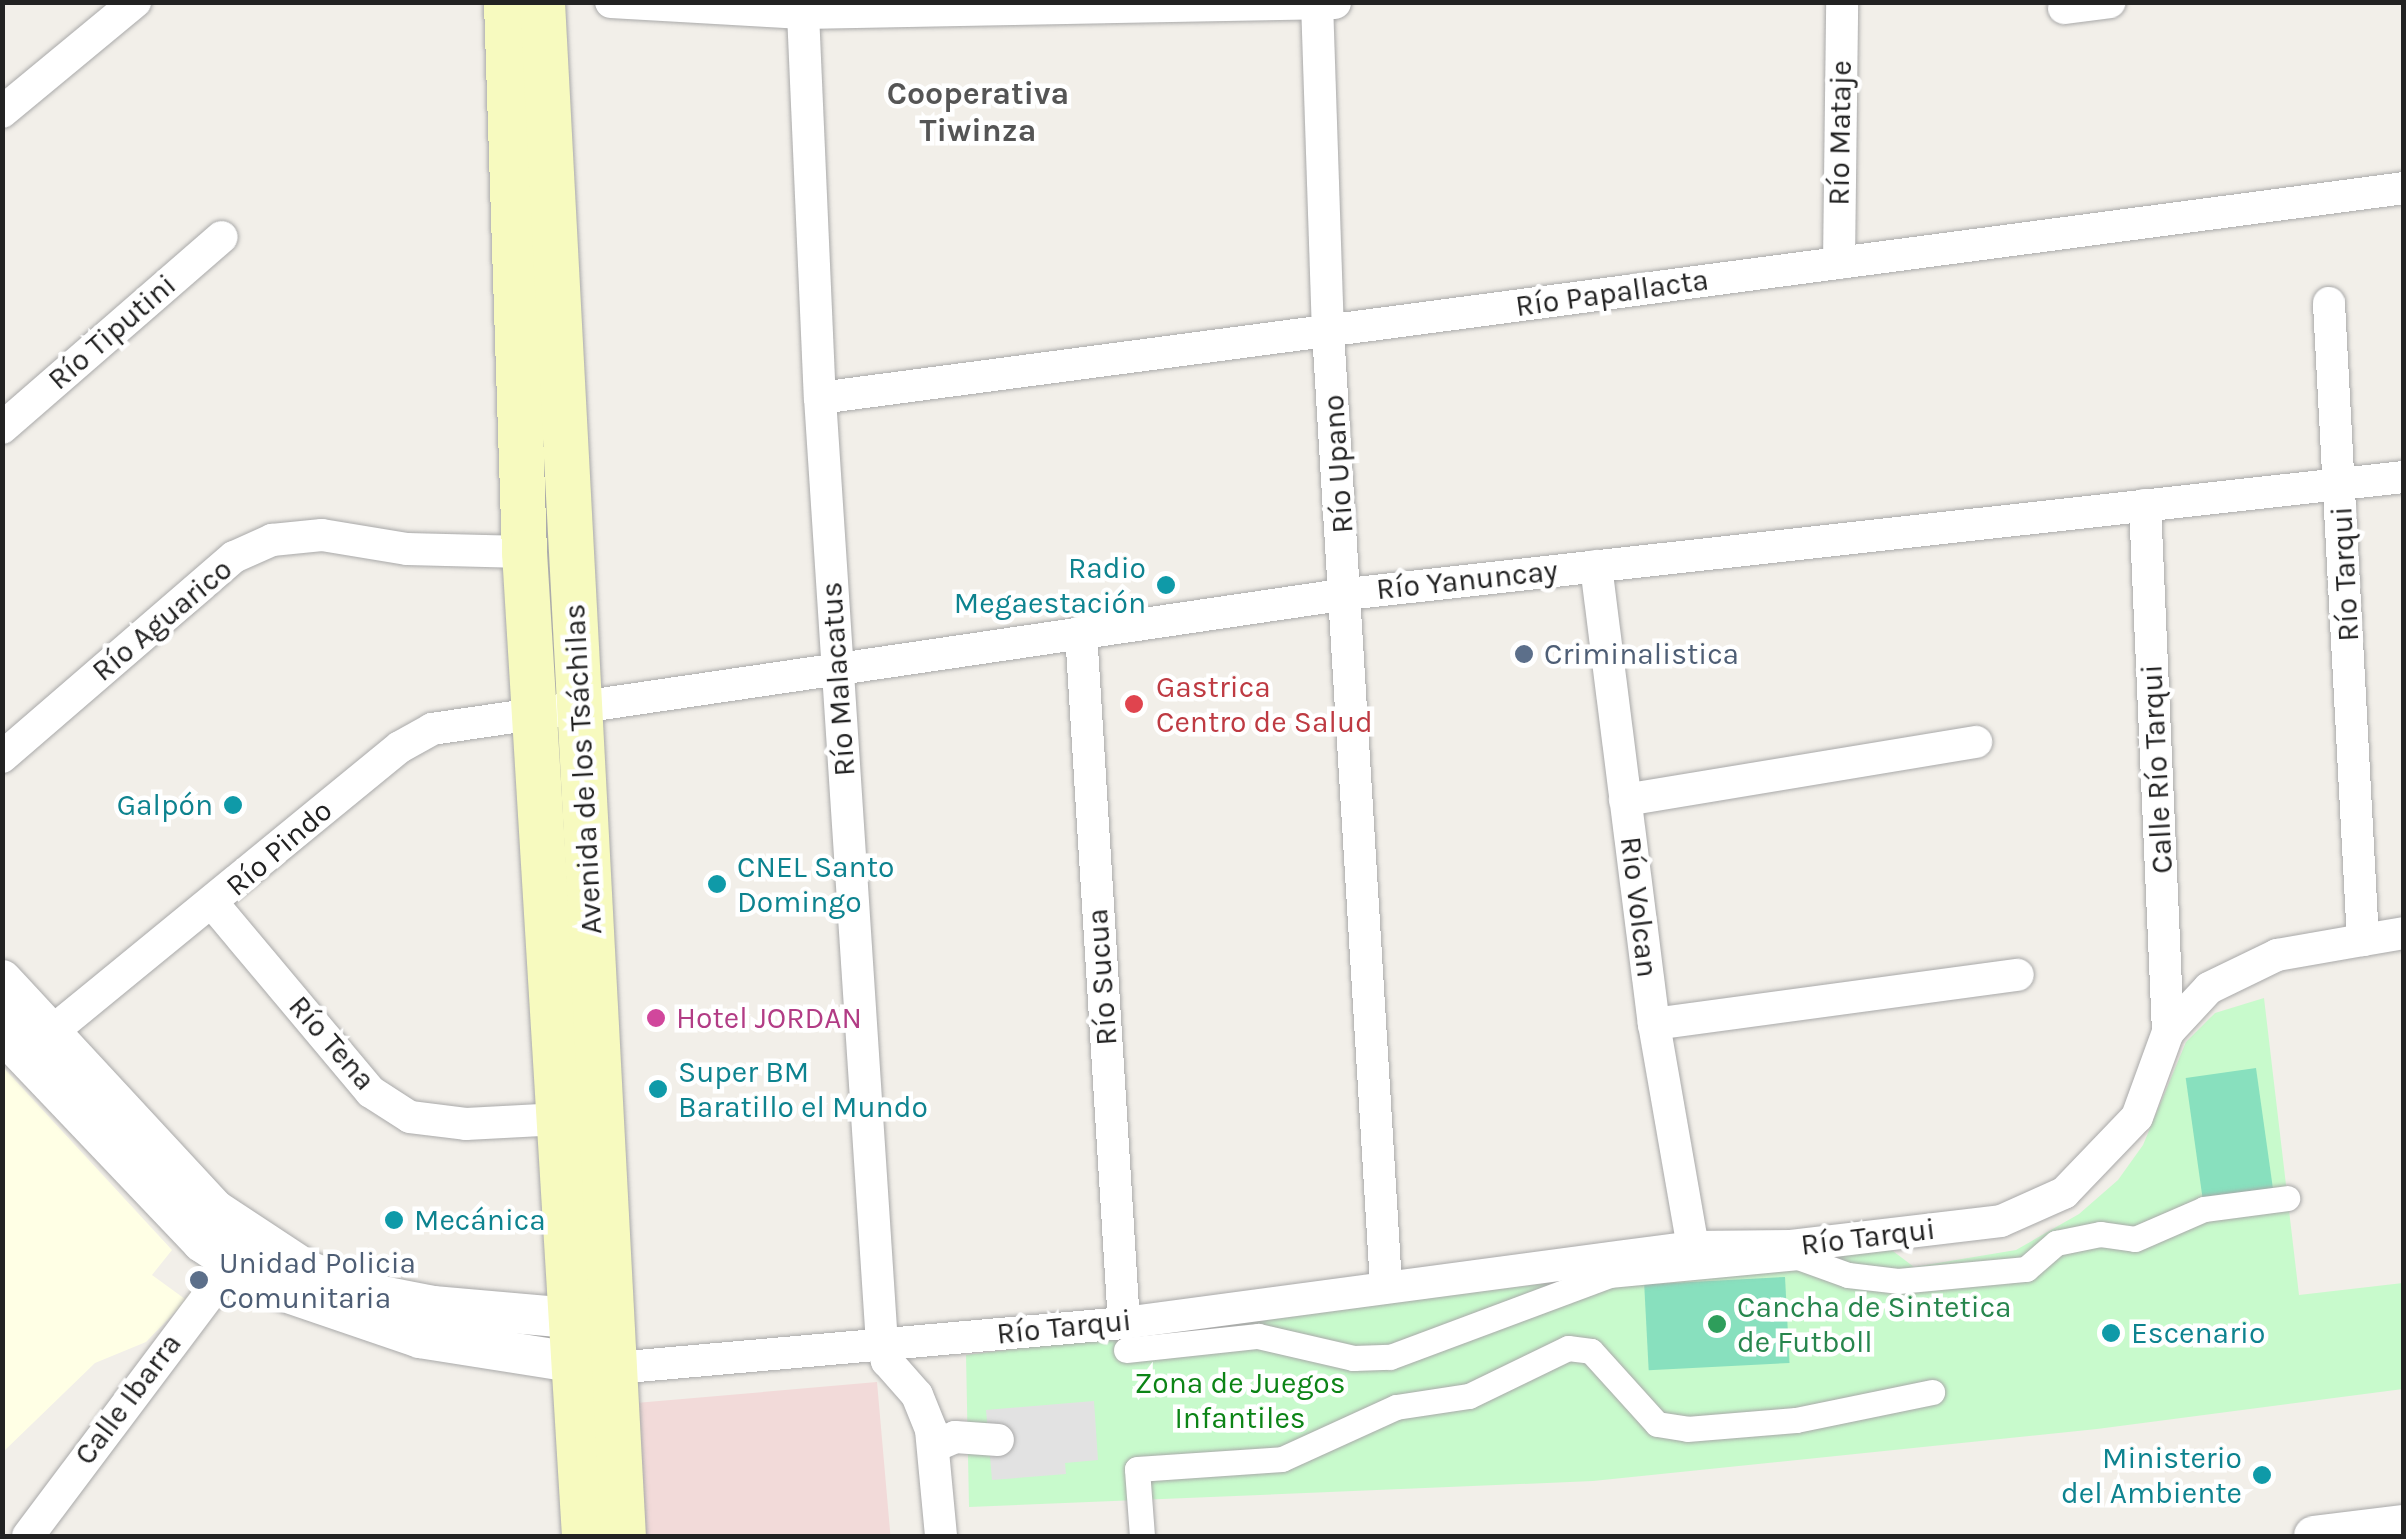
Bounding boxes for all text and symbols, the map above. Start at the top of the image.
street label: Río Mataje [1821,60,1859,206]
district label: Cooperativa Tiwinza [887,76,1069,151]
street label: Río Papallacta [1513,262,1711,324]
street label: Río Tiputini [41,267,183,397]
street label: Río Upano [1315,393,1361,535]
street label: Río Tarqui [2323,506,2367,642]
place label: Radio Megaestación [954,550,1146,620]
street label: Río Aguarico [85,551,239,689]
street label: Río Yanuncay [1374,553,1560,607]
marker: Radio Megaestación [1155,574,1177,596]
street label: Río Malacatus [813,581,863,777]
street label: Avenida de los Tsáchilas [556,603,610,935]
place label: Criminalistica [1544,636,1739,672]
marker: Criminalistica [1513,643,1535,665]
street label: Calle Río Tarqui [2134,663,2180,875]
place label: Gastrica Centro de Salud [1156,669,1373,740]
marker: Gastrica Centro de Salud [1121,691,1147,717]
place label: Galpón [117,787,213,823]
street label: Río Pindo [219,792,339,904]
marker: Galpón [222,794,244,816]
street label: Río Volcan [1613,835,1665,979]
place label: CNEL Santo Domingo [737,849,894,920]
marker: CNEL Santo Domingo [706,873,728,895]
street label: Río Sucua [1079,907,1125,1047]
street label: Río Tena [281,988,383,1098]
place label: Hotel JORDAN [676,1000,862,1036]
marker: Hotel JORDAN [645,1007,667,1029]
place label: Super BM Baratillo el Mundo [678,1054,928,1124]
marker: Super BM Baratillo el Mundo [647,1078,669,1100]
place label: Mecánica [414,1202,546,1238]
marker: Mecánica [383,1209,405,1231]
street label: Río Tarqui [1799,1211,1937,1263]
place label: Unidad Policia Comunitaria [219,1245,416,1316]
marker: Unidad Policia Comunitaria [188,1269,210,1291]
place label: Cancha de Sintetica de Futboll [1737,1289,2012,1360]
street label: Río Tarqui [995,1302,1133,1352]
marker: Cancha de Sintetica de Futboll [1706,1313,1728,1335]
place label: Escenario [2131,1315,2265,1351]
marker: Escenario [2100,1322,2122,1344]
street label: Calle Ibarra [67,1326,189,1472]
park label: Zona de Juegos Infantiles [1135,1365,1345,1436]
place label: Ministerio del Ambiente [2061,1440,2242,1510]
marker: Ministerio del Ambiente [2251,1464,2273,1486]

